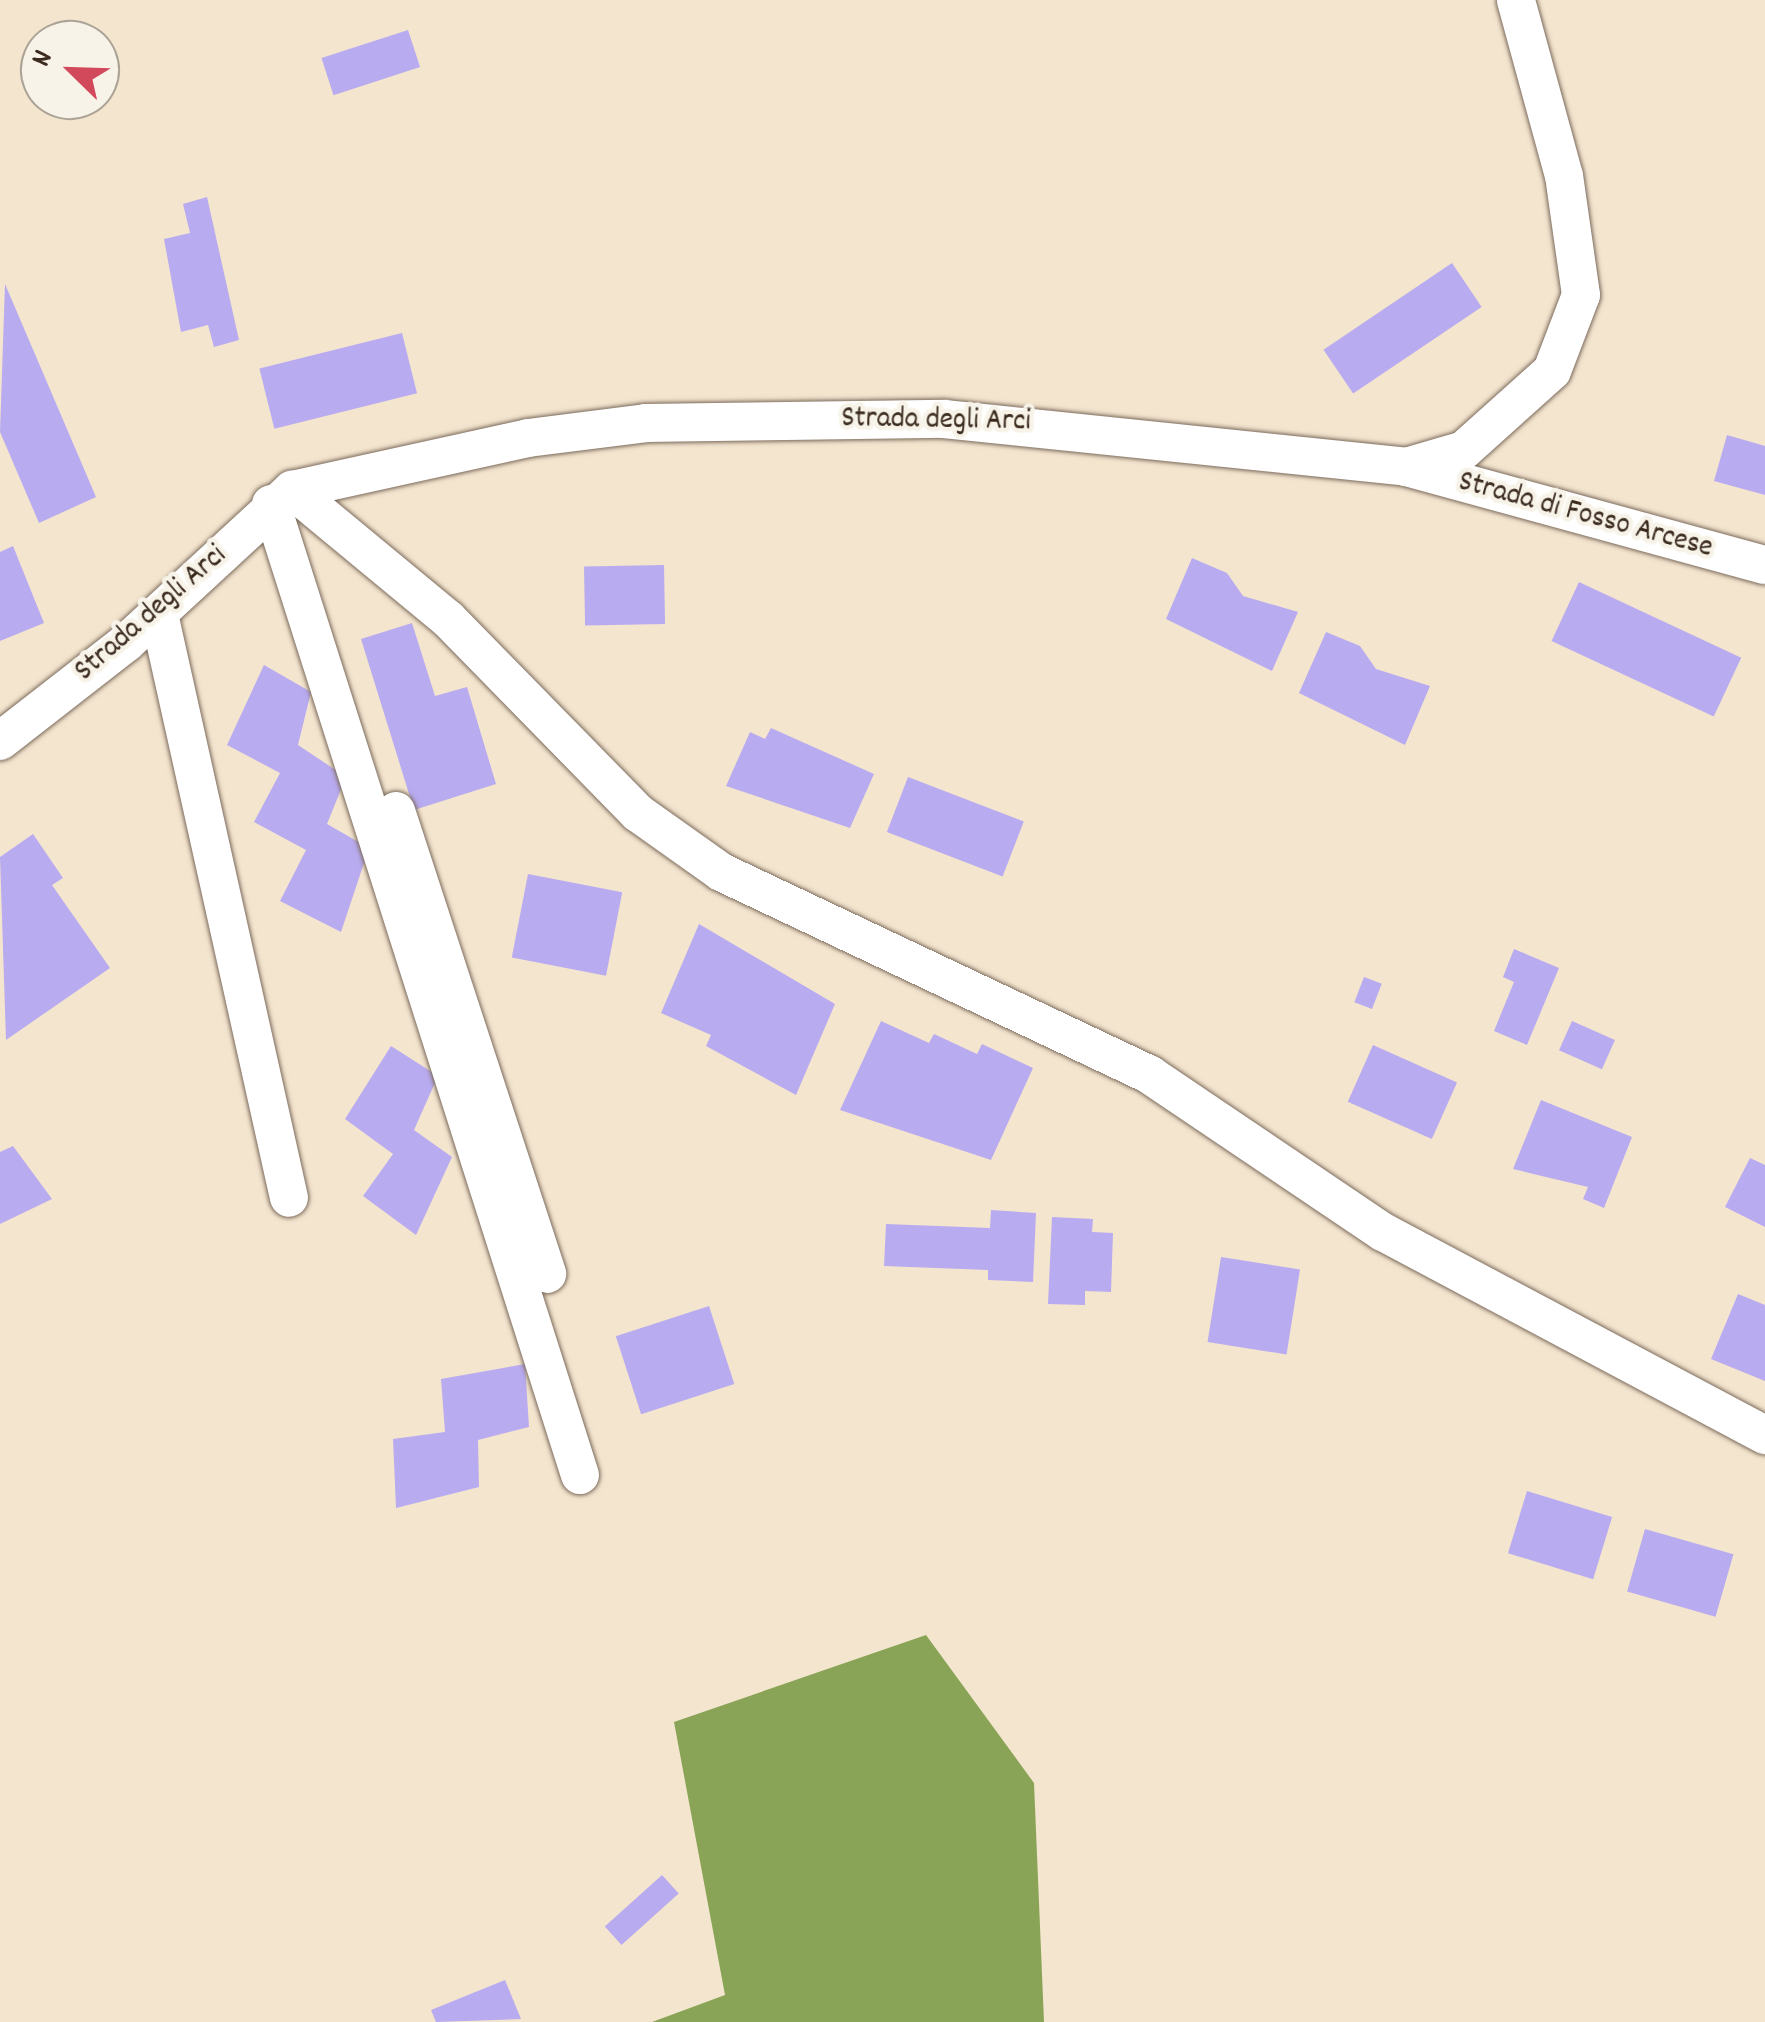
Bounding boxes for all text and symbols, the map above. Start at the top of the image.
north arrow [20,20,120,120]
text: N [23,45,65,73]
street label: Strada degli Arci [841,402,1031,442]
street label: Strada di Fosso Arcese [1454,466,1716,568]
street label: Strada degli Arci [69,539,235,691]

